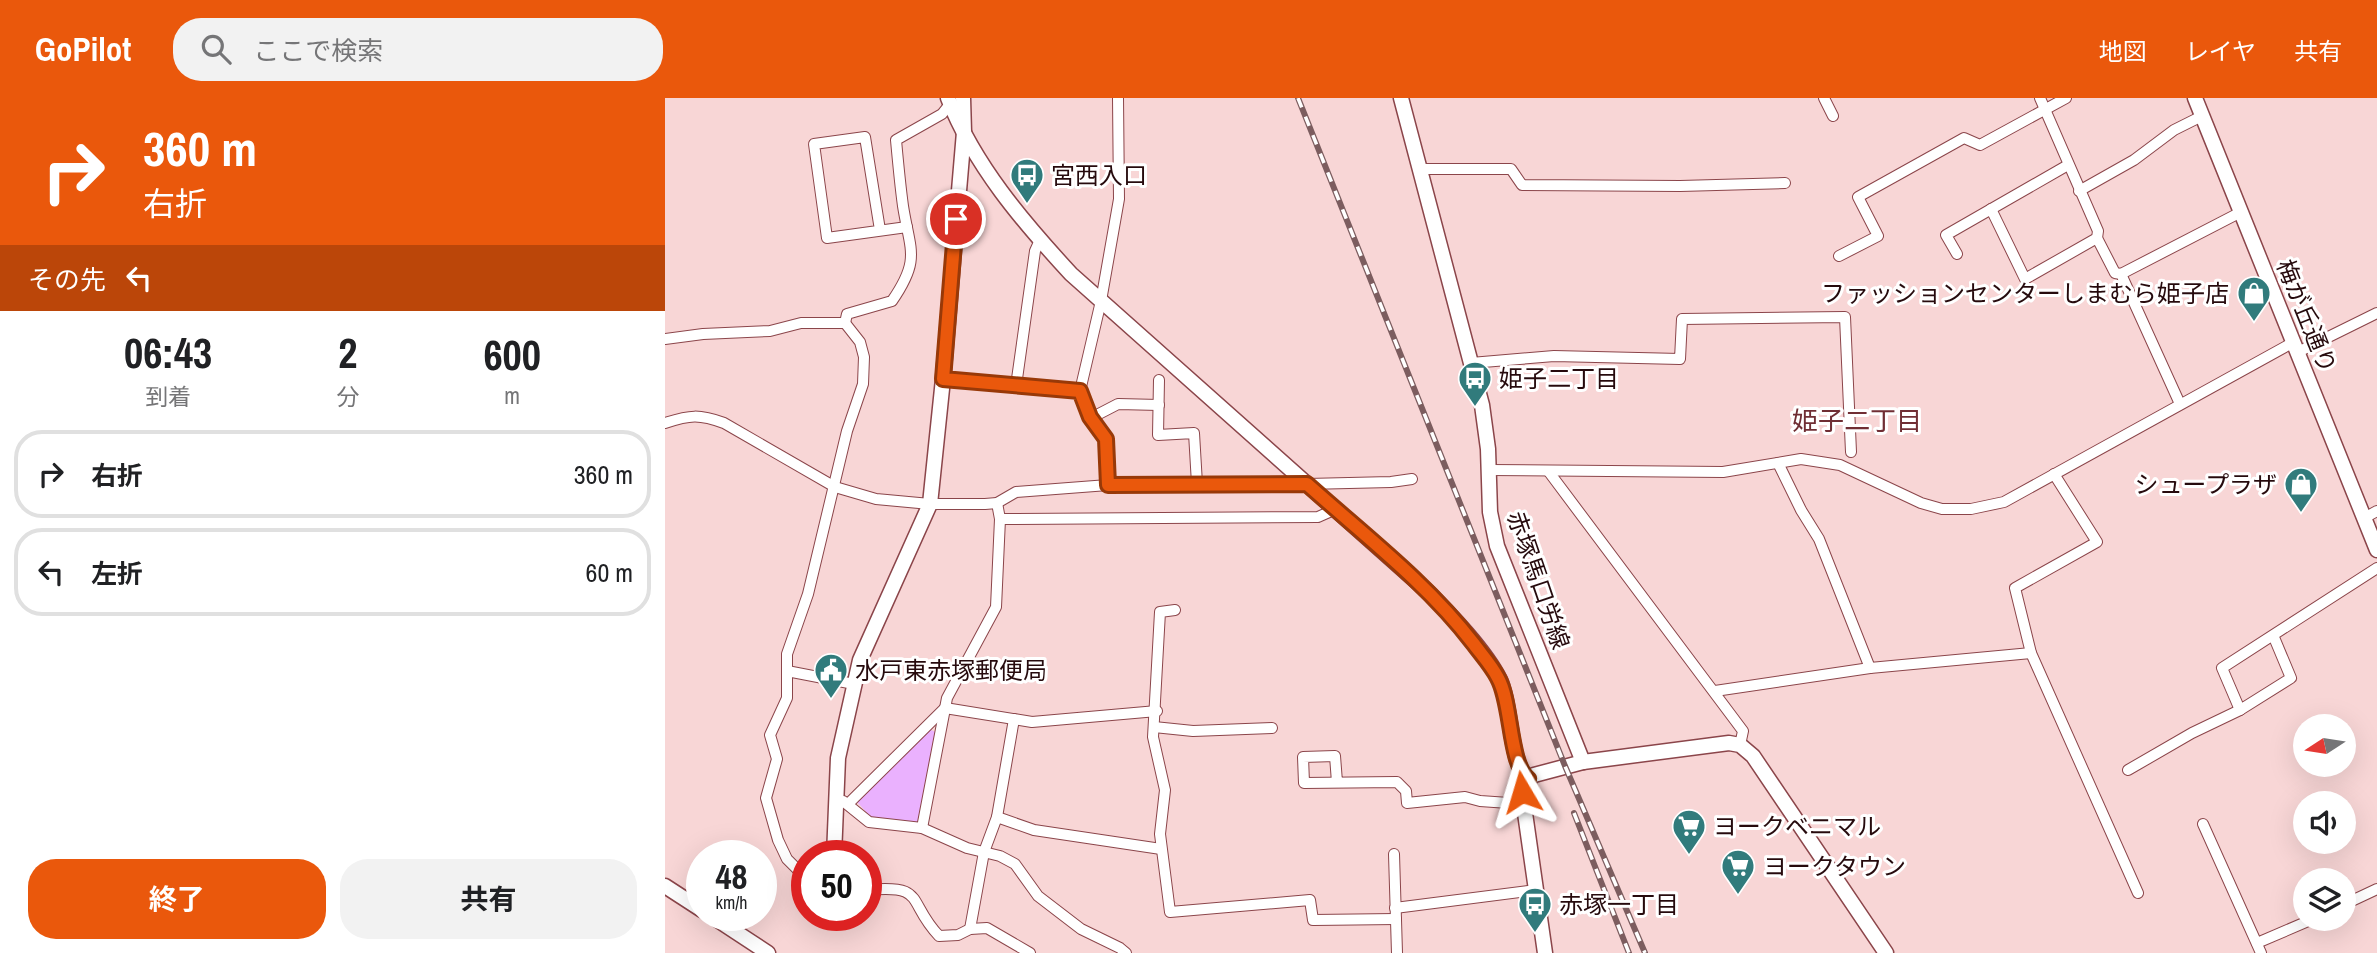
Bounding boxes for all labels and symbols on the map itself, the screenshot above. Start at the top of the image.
bus stop icon: 宮西入口 [1008,156,1046,205]
place label: 宮西入口 [1051,159,1147,191]
pin [926,189,986,249]
street label: 梅が丘通り [2270,254,2344,378]
shop icon: ファッションセンターしまむら姫子店 [2235,274,2273,323]
place label: ファッションセンターしまむら姫子店 [1821,277,2229,309]
bus stop icon: 姫子二丁目 [1456,359,1494,408]
place label: 姫子二丁目 [1499,362,1619,394]
district label: 姫子二丁目 [1792,403,1922,438]
shop icon: シュープラザ [2282,465,2320,514]
place label: シュープラザ [2134,468,2277,500]
street label: 赤塚馬口労線 [1500,507,1578,653]
public building icon: 水戸東赤塚郵便局 [812,651,850,700]
place label: 水戸東赤塚郵便局 [855,654,1047,686]
north arrow [2293,714,2355,777]
position arrow [1485,755,1559,829]
supermarket icon: ヨークベニマル [1670,807,1708,856]
place label: ヨークベニマル [1713,810,1881,842]
speed limit sign: 50 [791,840,882,931]
supermarket icon: ヨークタウン [1719,847,1757,896]
place label: ヨークタウン [1763,850,1906,882]
bus stop icon: 赤塚一丁目 [1516,885,1554,934]
place label: 赤塚一丁目 [1559,888,1679,920]

